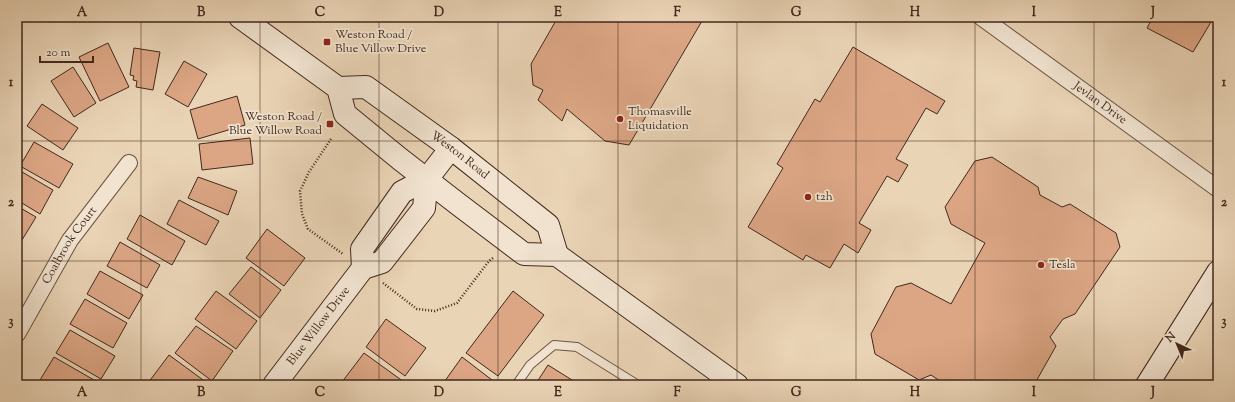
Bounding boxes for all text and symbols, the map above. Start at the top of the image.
text: A [77,4,88,22]
text: B [197,4,206,22]
text: C [315,4,325,22]
text: D [434,4,444,22]
text: E [554,4,562,22]
text: F [673,4,681,22]
text: G [791,4,802,22]
text: H [910,4,921,22]
text: I [1032,4,1037,22]
text: J [1150,4,1155,22]
place label: Weston Road / Blue Villow Drive [335,26,427,58]
marker: Weston Road / Blue Villow Drive [322,37,332,47]
scale bar [40,38,93,64]
text: 20 m [46,44,71,62]
text: 1 [9,74,14,92]
text: 1 [1222,74,1227,92]
street label: Jevlan Drive [1069,77,1131,129]
place label: Thomasville Liquidation [628,103,692,135]
place label: Weston Road / Blue Willow Road [229,108,322,140]
marker: Thomasville Liquidation [615,114,625,124]
marker: Weston Road / Blue Willow Road [325,119,335,129]
street label: Weston Road [427,127,493,184]
place label: t2h [816,188,833,206]
marker: t2h [803,192,813,202]
text: 2 [8,194,15,212]
text: 2 [1221,194,1228,212]
street label: Coalbrook Court [38,203,101,288]
place label: Tesla [1049,256,1076,274]
marker: Tesla [1036,260,1046,270]
street label: Blue Willow Drive [283,282,355,369]
text: 3 [8,313,14,331]
text: 3 [1221,313,1227,331]
north arrow [1157,324,1197,364]
text: N [1161,329,1180,347]
text: A [77,384,88,402]
text: B [197,384,206,402]
text: C [315,384,325,402]
text: D [434,384,444,402]
text: E [554,384,562,402]
text: F [673,384,681,402]
text: G [791,384,802,402]
text: H [910,384,921,402]
text: I [1032,384,1037,402]
text: J [1150,384,1155,402]

